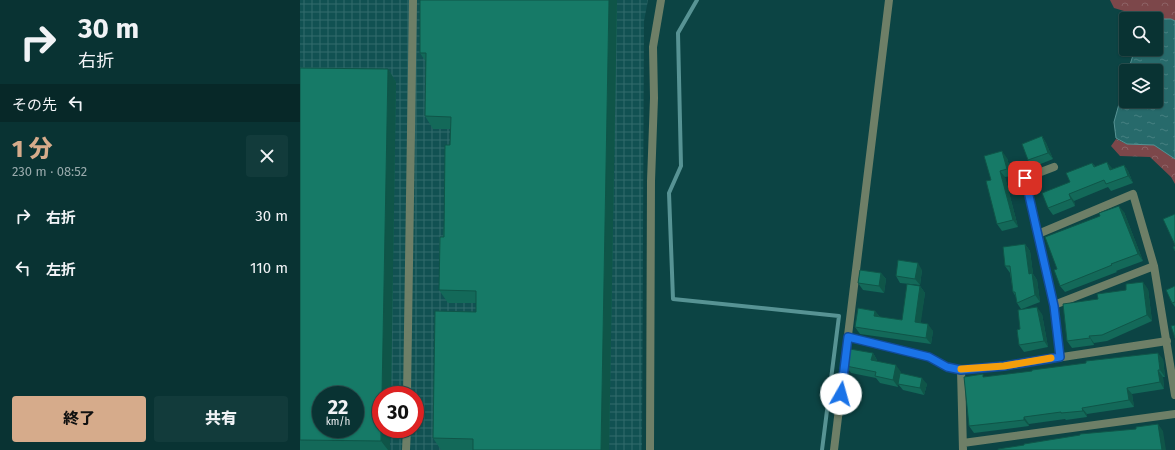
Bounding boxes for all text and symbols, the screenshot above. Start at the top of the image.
text: 30 m [78,12,139,45]
map controls [1119,12,1163,108]
button: search [1119,12,1163,56]
icon: right [12,16,64,68]
text: 右折 [78,50,114,72]
button: layers [1119,64,1163,108]
icon: left [65,92,87,114]
text: その先 [12,96,57,114]
text: 1 分 [12,135,53,163]
button: close [246,135,288,177]
pin [1008,161,1042,195]
text: 230 m · 08:52 [12,164,87,179]
icon: arrive [1014,167,1036,189]
icon: right [12,205,34,227]
text: 30 m [255,207,288,225]
text: 右折 [46,209,76,227]
icon: left [12,257,34,279]
text: 110 m [250,259,288,277]
text: 左折 [46,261,76,279]
position arrow [820,373,862,415]
speed limit sign: 30 [372,386,424,438]
text: 22 [328,395,348,419]
button: 終了 [12,396,146,442]
button: 共有 [154,396,288,442]
text: km/h [326,416,350,428]

